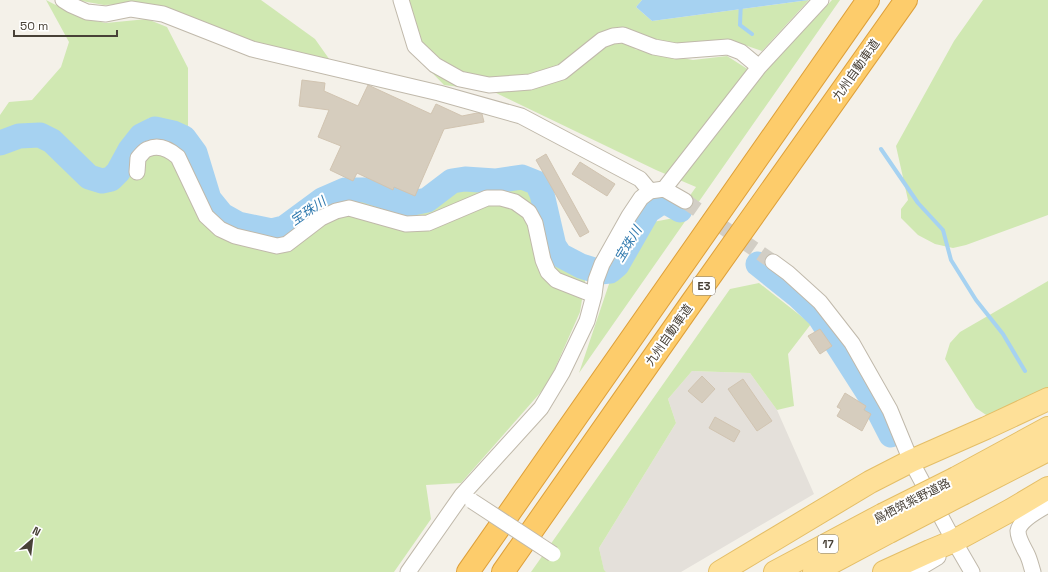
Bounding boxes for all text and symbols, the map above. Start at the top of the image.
scale bar [14,12,117,38]
text: 50 m [20,18,48,34]
street label: 九州自動車道 [829,36,883,104]
water label: 宝珠川 [287,192,331,229]
water label: 宝珠川 [611,221,646,265]
road number: E3 [693,277,715,295]
street label: 九州自動車道 [642,301,696,369]
street label: 鳥栖筑紫野道路 [871,475,953,527]
north arrow [12,520,52,560]
text: N [30,523,43,539]
road number: 17 [818,535,838,553]

